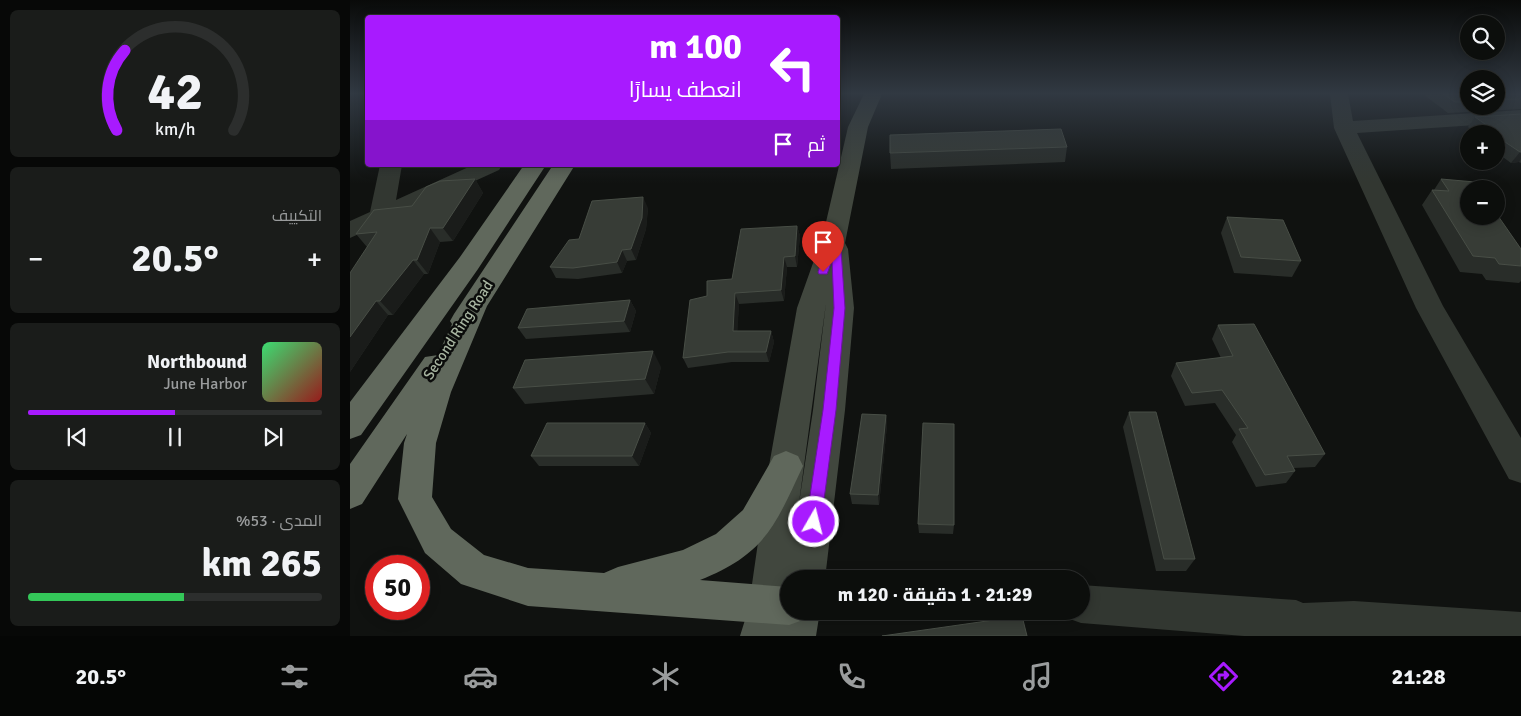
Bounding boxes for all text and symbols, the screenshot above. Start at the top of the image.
map controls [1460,15,1505,225]
button: search [1460,15,1505,60]
text: 100 m [649,25,742,68]
icon: left [760,35,825,100]
text: 42 [147,60,203,124]
button: layers [1460,70,1505,115]
text: انعطف يسارًا [629,76,742,103]
text: km/h [155,118,195,140]
button: + [1460,125,1505,170]
icon: arrive [769,130,797,158]
text: ثم [807,133,825,157]
button: − [1460,180,1505,225]
text: التكييف [272,206,322,226]
pin [802,221,844,272]
icon: arrive [809,228,837,256]
text: 20.5° [131,235,219,282]
text: − [28,242,43,276]
text: + [307,242,322,276]
street label: Second Ring Road [419,277,497,383]
text: Northbound [147,350,247,374]
text: June Harbor [163,374,247,394]
icon: previous [63,423,91,451]
icon: pause [161,423,189,451]
icon: next [259,423,287,451]
position arrow [787,495,839,547]
text: المدى · 53% [236,511,322,531]
text: 265 km [201,540,322,587]
speed limit sign: 50 [365,555,430,620]
text: 21:29 · 1 دقيقة · 120 m [838,583,1032,607]
icon: filters [277,659,312,694]
icon: car [463,659,498,694]
icon: climate [648,659,683,694]
icon: phone [834,659,869,694]
icon: music [1020,659,1055,694]
icon: directions [1206,659,1241,694]
text: 20.5° [75,663,126,690]
text: 21:28 [1392,663,1446,690]

